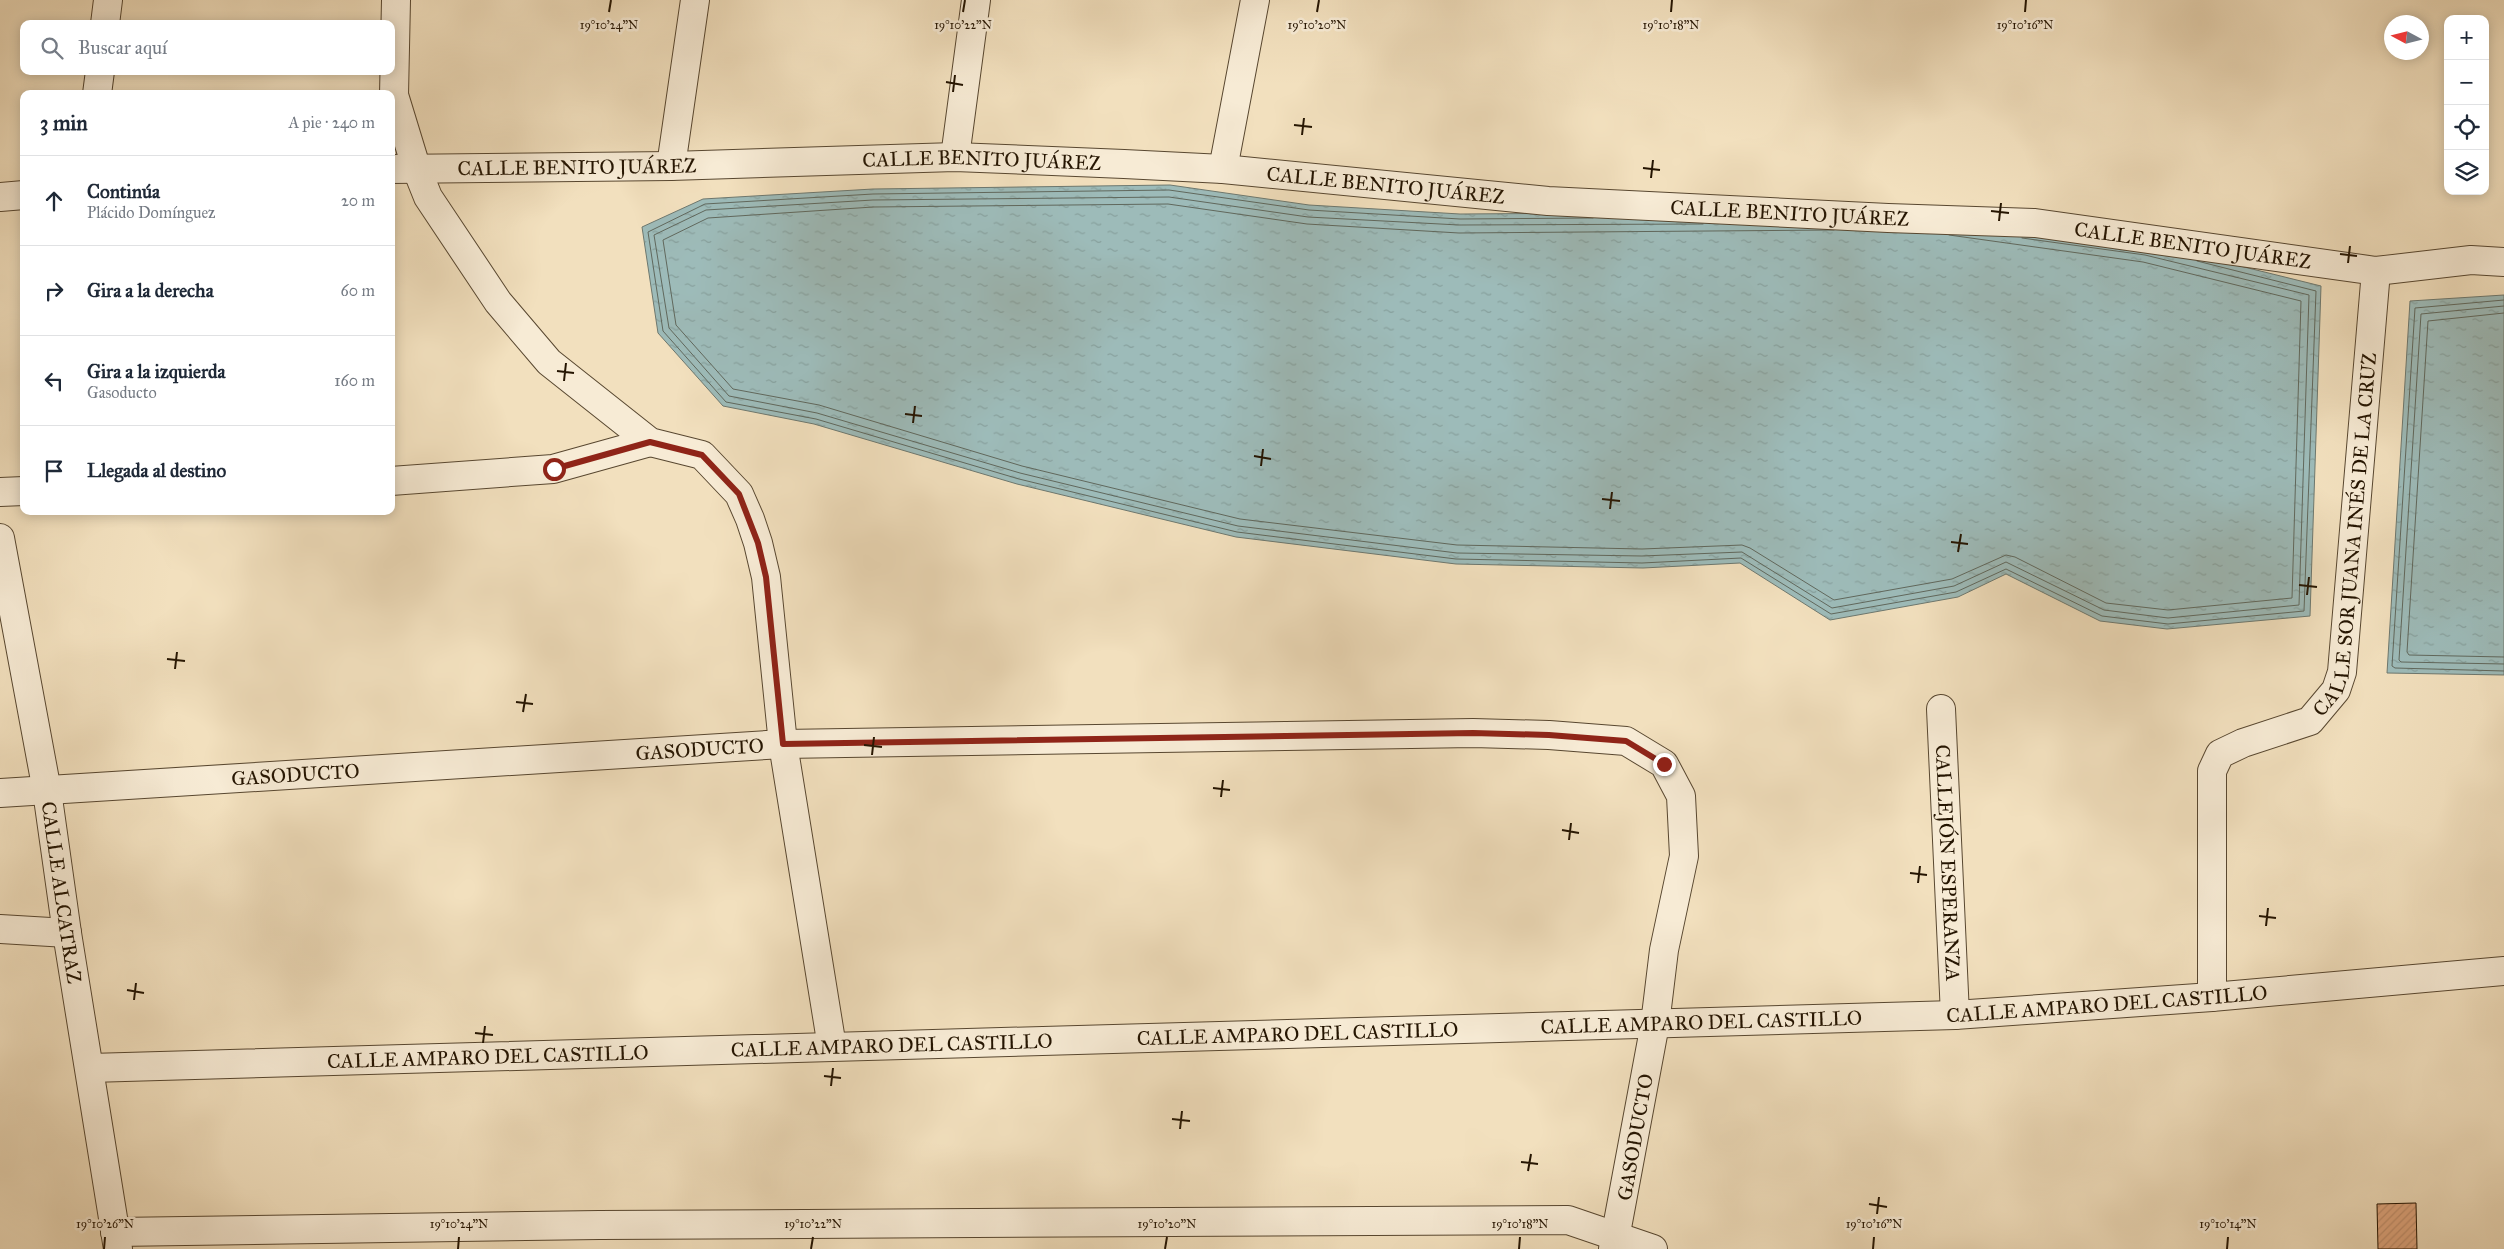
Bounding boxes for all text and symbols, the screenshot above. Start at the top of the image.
north arrow [2384,15,2429,60]
map controls [2444,15,2489,195]
button: + [2444,15,2489,60]
text: 19°10'24"N [580,18,638,32]
text: 19°10'22"N [934,18,992,32]
text: 19°10'20"N [1288,18,1346,32]
text: 19°10'18"N [1643,18,1700,32]
text: 19°10'16"N [1997,18,2053,32]
search box [20,20,395,75]
icon: search [38,34,66,62]
text: Buscar aquí [78,36,167,59]
button: − [2444,60,2489,105]
button: locate [2444,105,2489,150]
text: 3 min [40,110,88,136]
text: A pie · 240 m [288,113,375,132]
street label: CALLE BENITO JUÁREZ [862,145,1102,175]
button: layers [2444,150,2489,195]
street label: CALLE BENITO JUÁREZ [457,153,697,180]
street label: CALLE BENITO JUÁREZ [1266,161,1506,209]
text: Continúa [87,180,160,203]
icon: ahead [40,187,68,215]
text: 20 m [341,191,375,210]
street label: CALLE BENITO JUÁREZ [1670,195,1910,231]
text: Plácido Domínguez [87,203,215,222]
street label: CALLE BENITO JUÁREZ [2073,217,2313,274]
icon: right [40,277,68,305]
text: Gira a la derecha [87,279,214,302]
text: 60 m [341,281,375,300]
street label: CALLE SOR JUANA INÉS DE LA CRUZ [2307,351,2381,721]
text: Gira a la izquierda [87,360,226,383]
icon: left [40,367,68,395]
text: 160 m [334,371,375,390]
text: Gasoducto [87,383,157,402]
icon: arrive [40,457,68,485]
route start [543,458,566,481]
text: Llegada al destino [87,459,226,482]
street label: GASODUCTO [635,733,764,765]
street label: CALLEJÓN ESPERANZA [1931,744,1965,982]
route end [1653,753,1676,776]
street label: GASODUCTO [231,759,360,791]
street label: CALLE ALCATRAZ [37,800,87,985]
street label: CALLE AMPARO DEL CASTILLO [1946,980,2268,1027]
street label: CALLE AMPARO DEL CASTILLO [1540,1006,1862,1039]
street label: CALLE AMPARO DEL CASTILLO [1136,1017,1459,1050]
street label: CALLE AMPARO DEL CASTILLO [731,1029,1053,1062]
street label: CALLE AMPARO DEL CASTILLO [327,1040,649,1073]
street label: GASODUCTO [1612,1072,1658,1202]
text: 19°10'26"N [76,1217,134,1231]
text: 19°10'24"N [430,1217,488,1231]
text: 19°10'22"N [784,1217,842,1231]
text: 19°10'20"N [1138,1217,1196,1231]
text: 19°10'18"N [1492,1217,1549,1231]
text: 19°10'16"N [1846,1217,1902,1231]
text: 19°10'14"N [2199,1217,2257,1231]

